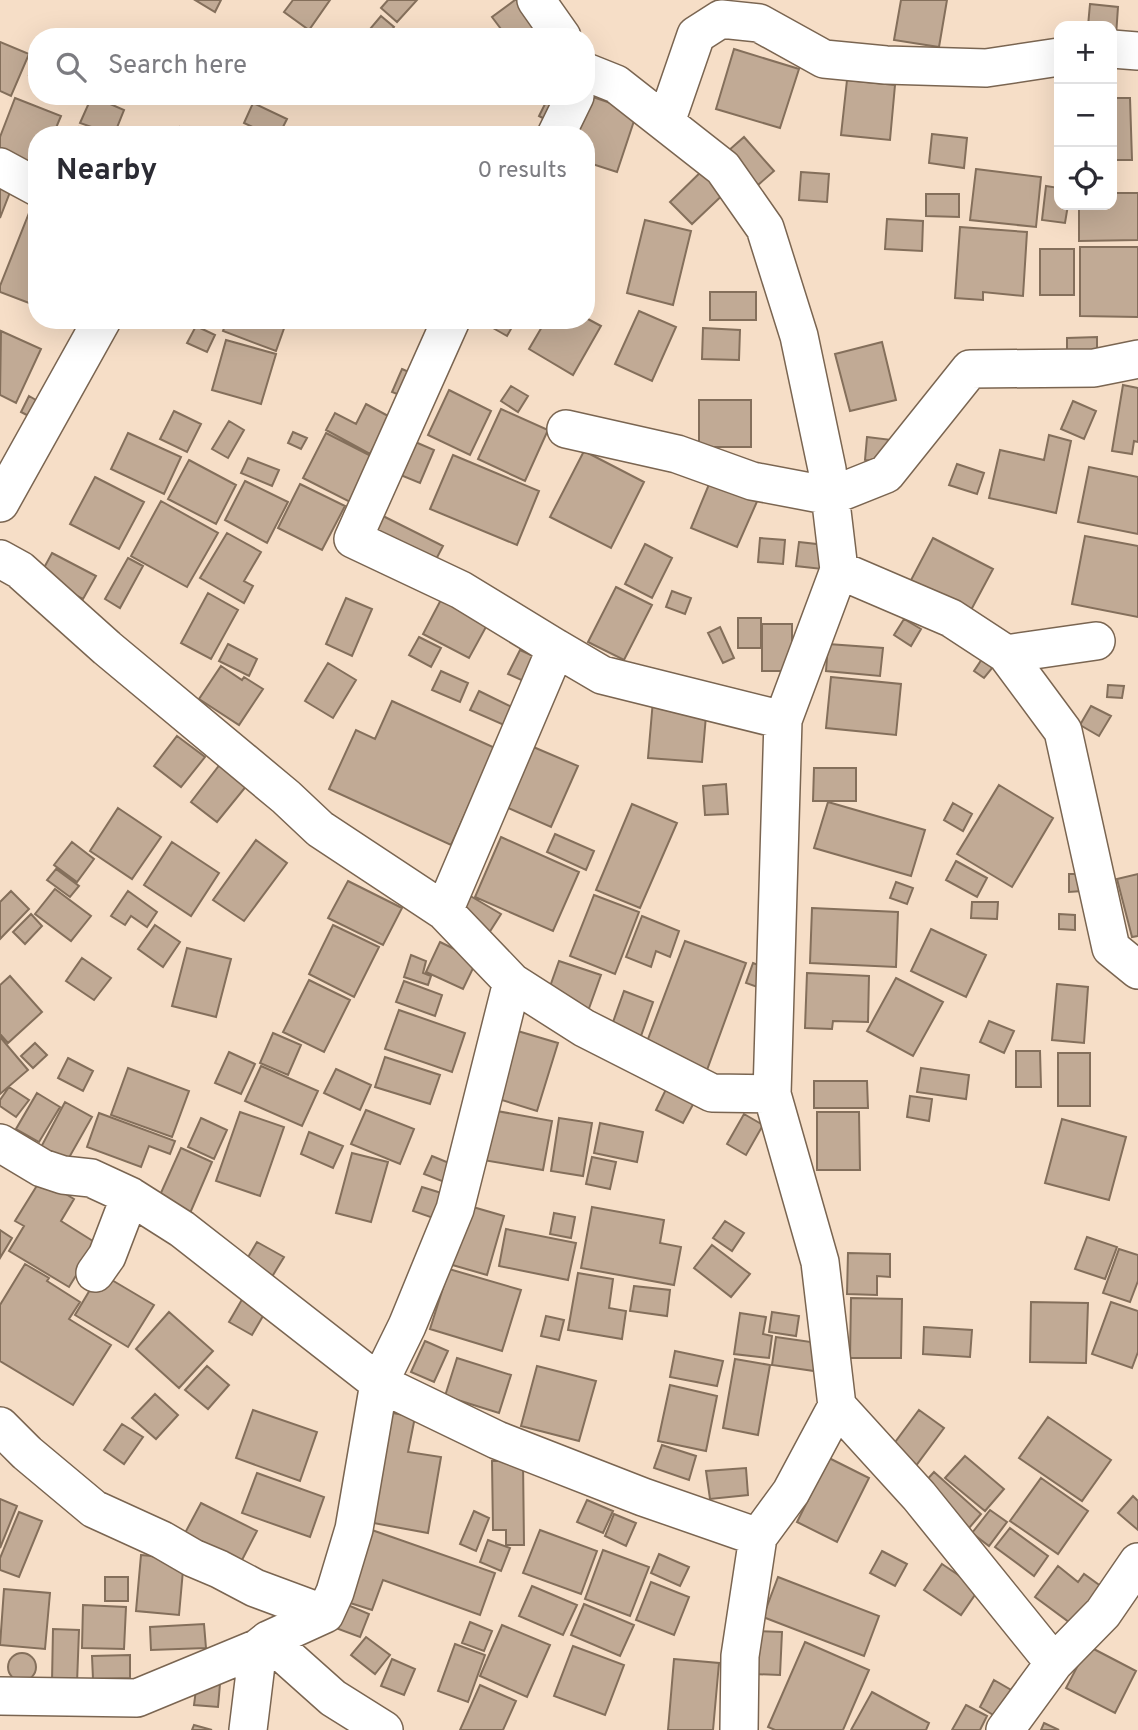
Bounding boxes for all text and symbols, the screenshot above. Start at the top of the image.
map controls [1054,21,1117,210]
button: + [1054,21,1117,84]
search box [28,28,595,105]
icon: search [52,48,90,86]
text: Search here [108,50,247,83]
button: − [1054,84,1117,147]
button: locate [1054,147,1117,210]
text: Nearby [56,153,157,190]
text: 0 results [478,157,567,186]

